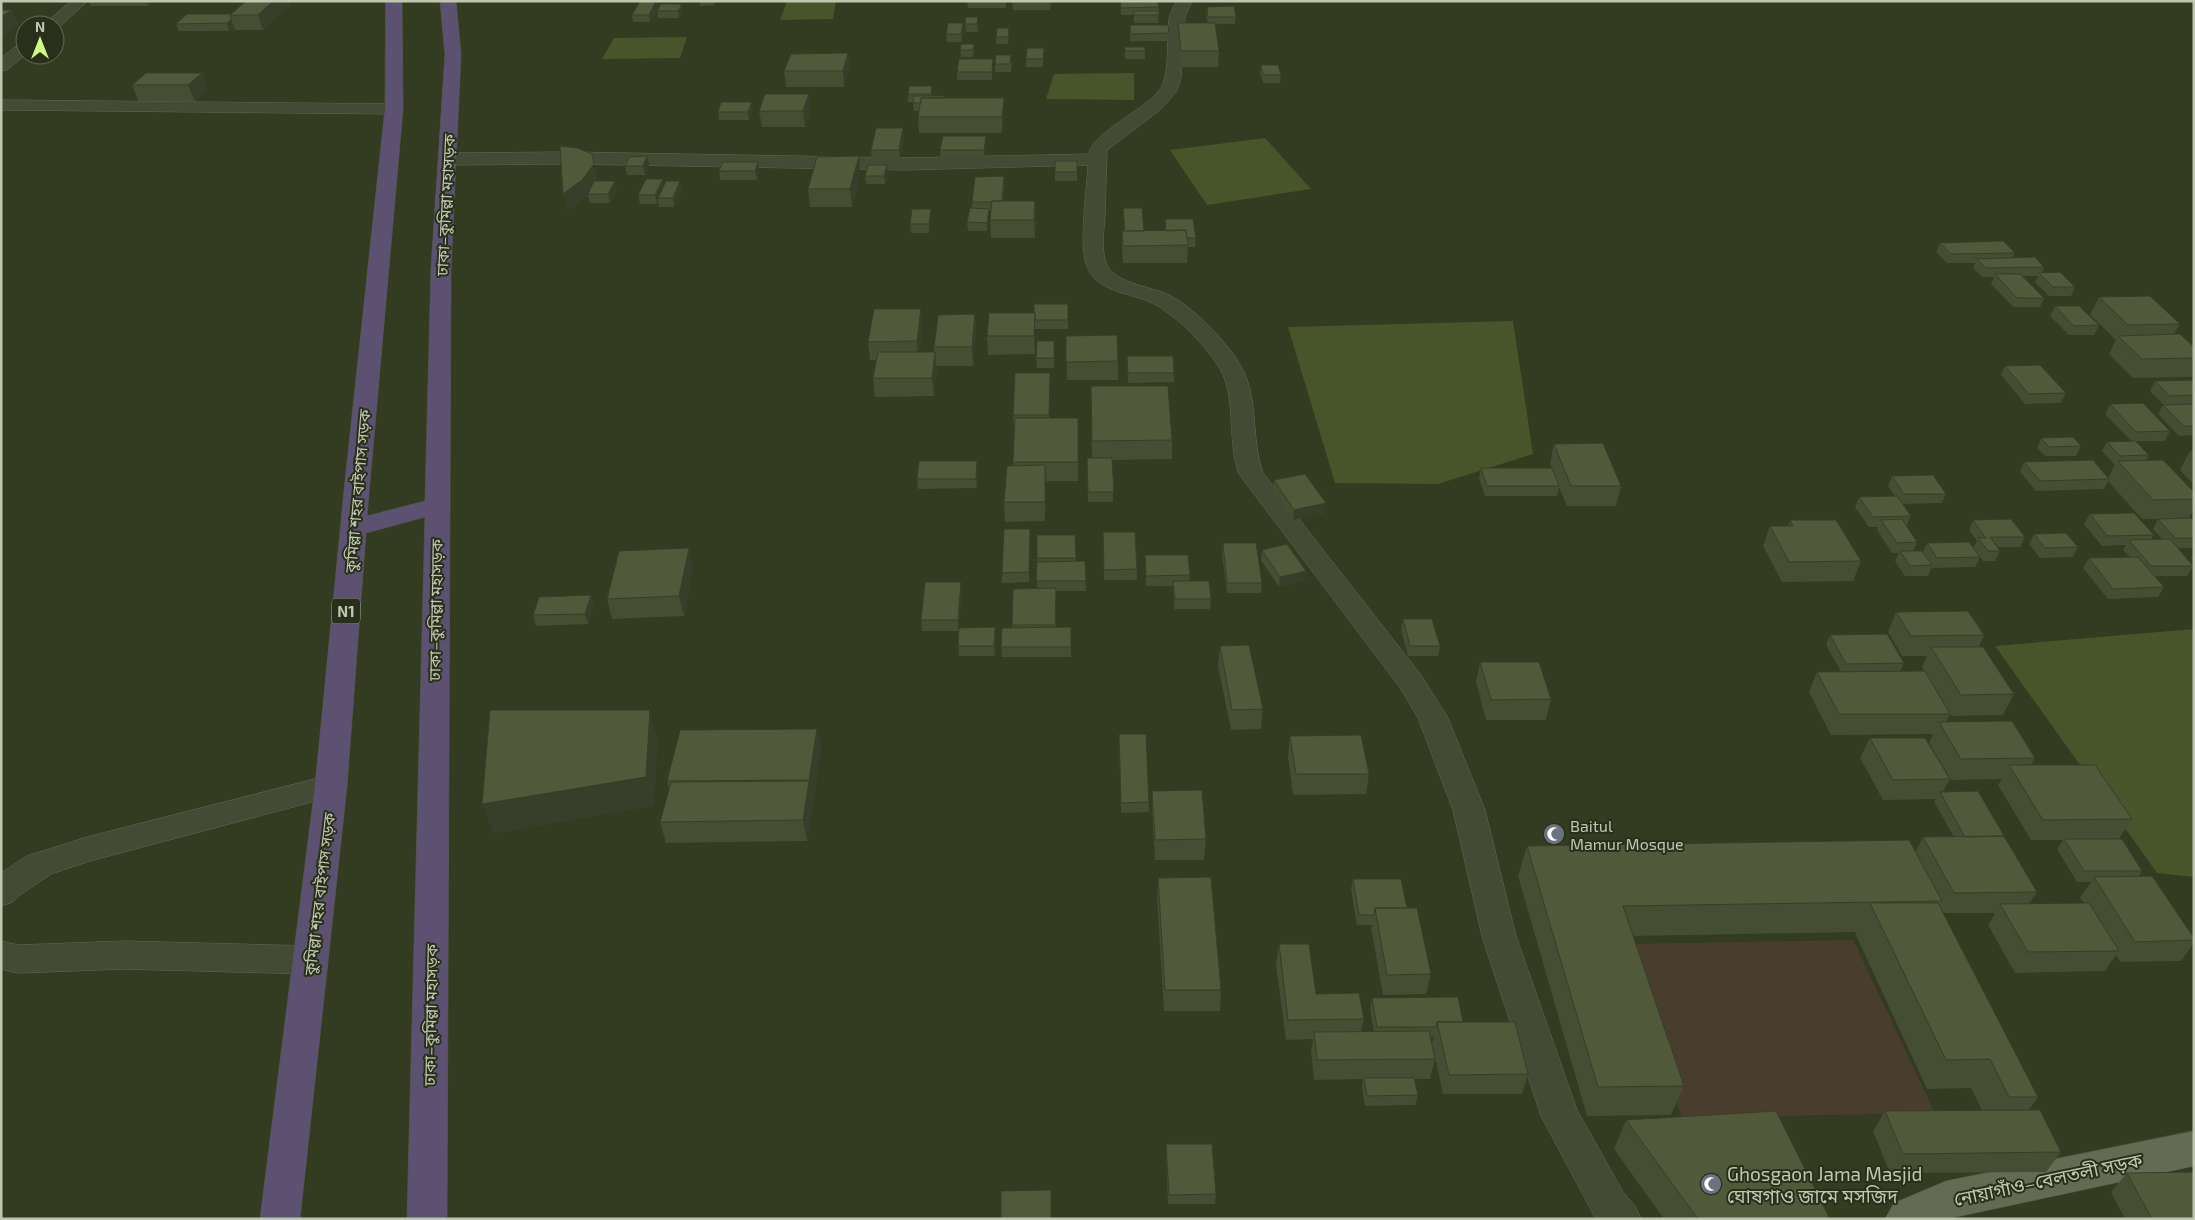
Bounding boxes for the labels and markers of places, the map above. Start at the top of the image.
place label: Baitul Mamur Mosque [1570,816,1684,853]
mosque icon: Baitul Mamur Mosque [1542,822,1566,846]
place label: Ghosgaon Jama Masjid ঘোষগাও জামে মসজিদ [1727,1162,1922,1207]
mosque icon: Ghosgaon Jama Masjid ঘোষগাও জামে মসজিদ [1699,1172,1723,1196]

